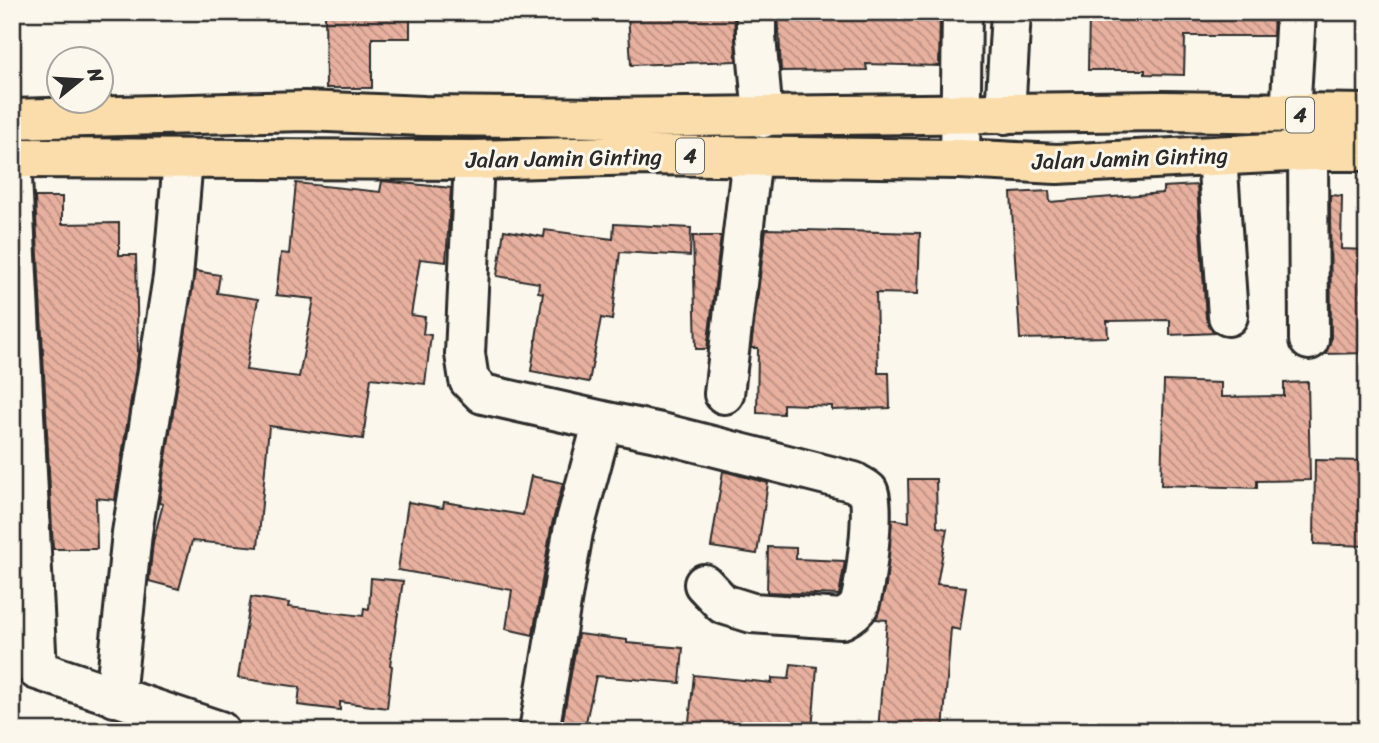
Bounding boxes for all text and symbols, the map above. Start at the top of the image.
north arrow [46,46,116,116]
text: N [78,63,114,87]
road number: 4 [1286,97,1314,132]
street label: Jalan Jamin Ginting [1030,135,1229,182]
street label: Jalan Jamin Ginting [465,136,663,181]
road number: 4 [676,138,704,174]

